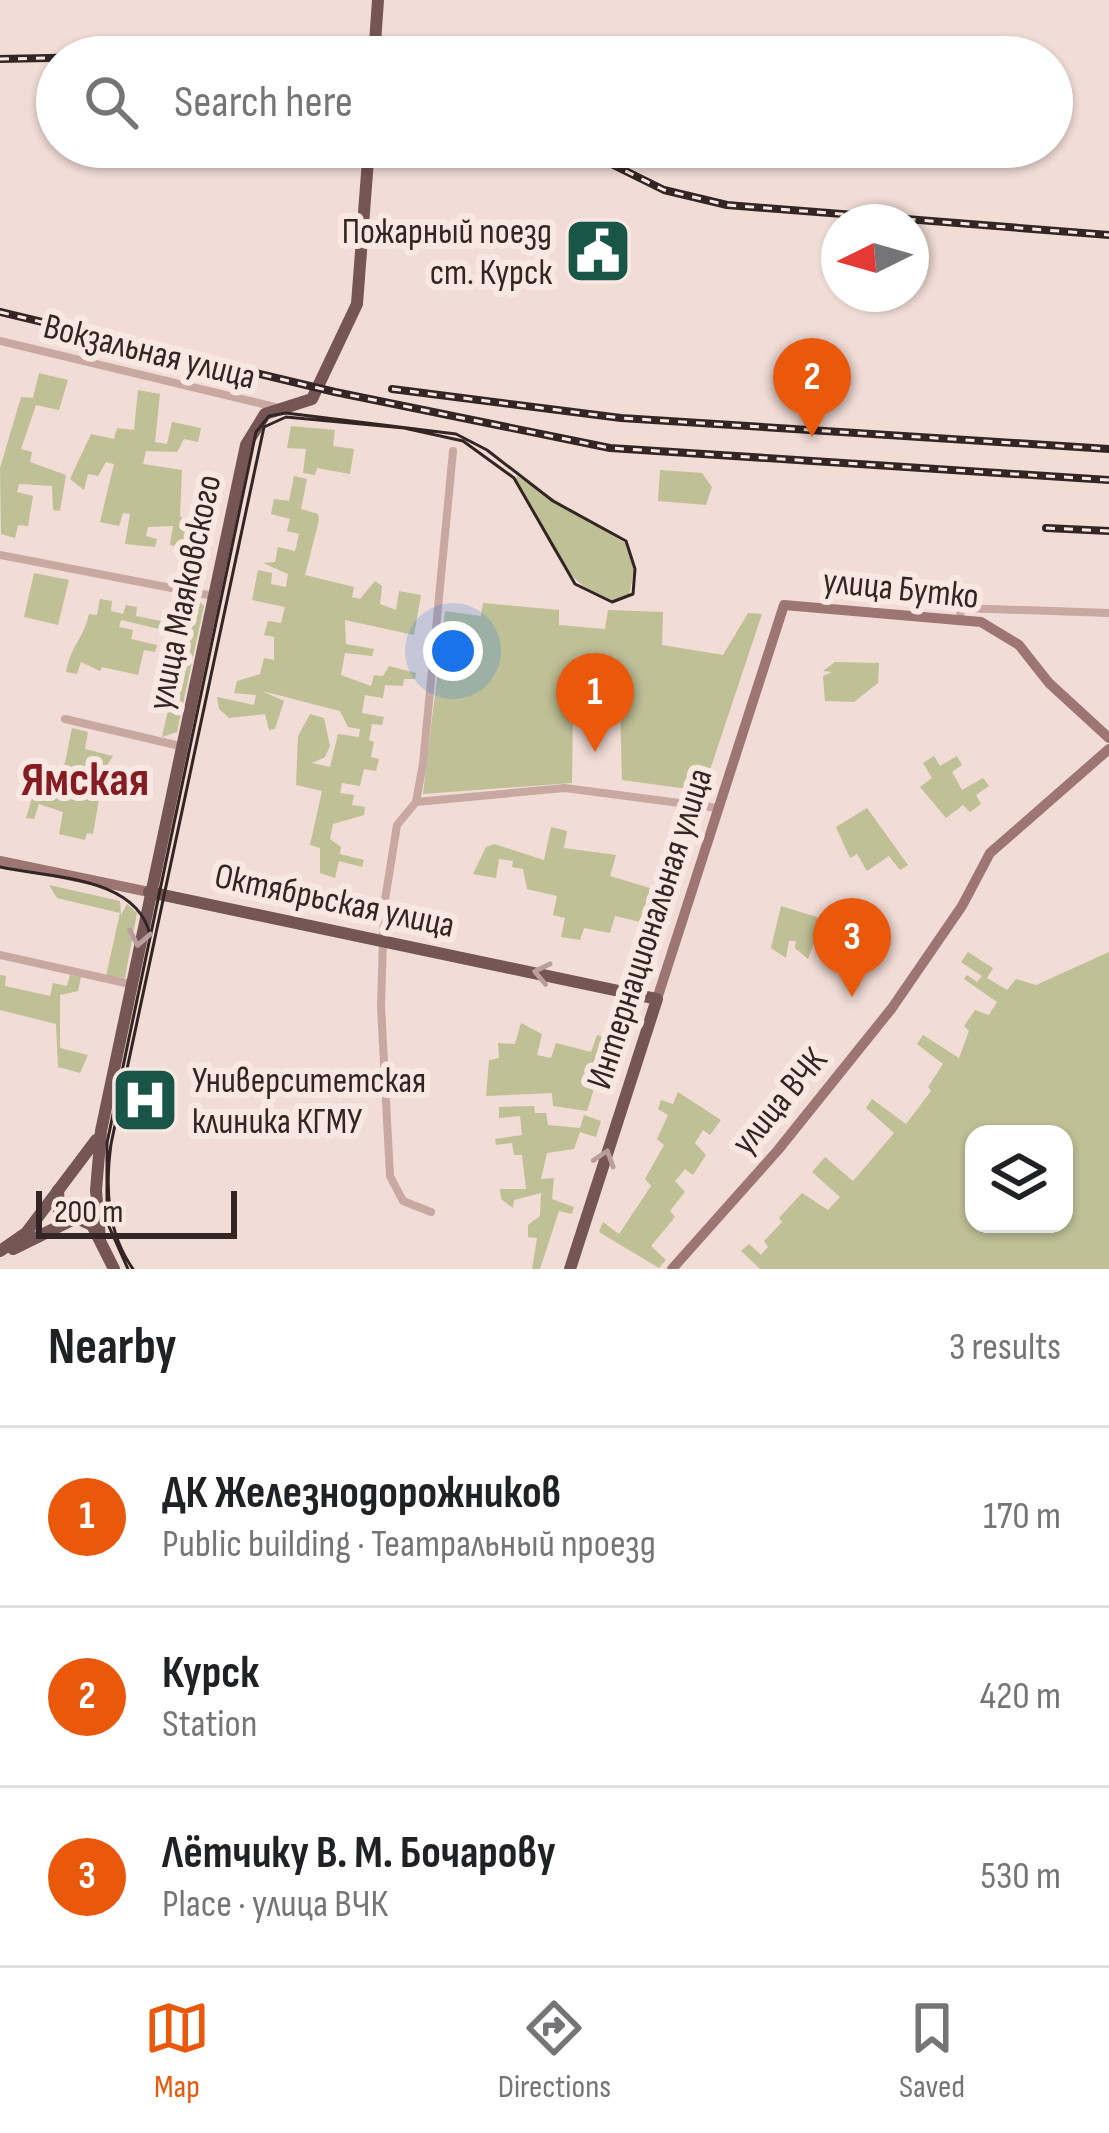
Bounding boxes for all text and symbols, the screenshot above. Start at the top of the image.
search box [36,36,1073,168]
icon: search [78,69,144,135]
text: Search here [174,75,353,130]
north arrow [821,204,929,312]
place label: Пожарный поезд ст. Курск [342,211,552,295]
public building icon: Пожарный поезд ст. Курск [563,216,633,286]
street label: Вокзальная улица [39,305,260,400]
pin: 2 [773,338,851,437]
street label: улица Маяковского [140,471,231,714]
street label: улица Бутко [821,560,981,619]
your location [423,621,483,681]
pin: 1 [556,653,634,752]
district label: Ямская [21,752,149,809]
street label: Интернациональная улица [578,763,722,1094]
street label: Октябрьская улица [211,855,458,948]
pin: 3 [813,898,891,997]
one-way arrow [127,927,153,947]
one-way arrow [533,962,553,987]
street label: улица ВЧК [723,1039,837,1163]
place label: Университетская клиника КГМУ [192,1060,426,1144]
hospital icon: Университетская клиника КГМУ [110,1065,180,1135]
map controls [965,1125,1073,1233]
button: layers [965,1125,1073,1233]
one-way arrow [591,1148,616,1169]
scale bar [36,1185,237,1238]
text: 200 m [54,1192,123,1232]
text: Nearby [48,1317,177,1378]
text: 3 results [949,1324,1061,1371]
text: ДК Железнодорожников [162,1466,561,1521]
text: 1 [79,1493,95,1540]
text: 170 m [983,1493,1061,1540]
text: Public building · Театральный проезд [162,1521,656,1568]
text: Курск [162,1646,259,1701]
text: 2 [78,1673,96,1720]
text: 420 m [980,1673,1061,1720]
text: Station [162,1701,257,1748]
text: Лётчику В. М. Бочарову [162,1826,556,1881]
text: 3 [78,1853,96,1900]
text: 530 m [980,1853,1061,1900]
text: Place · улица ВЧК [162,1881,388,1928]
tab: Map [144,1995,210,2107]
tab: Directions [498,1995,611,2107]
tab: Saved [899,1995,965,2107]

